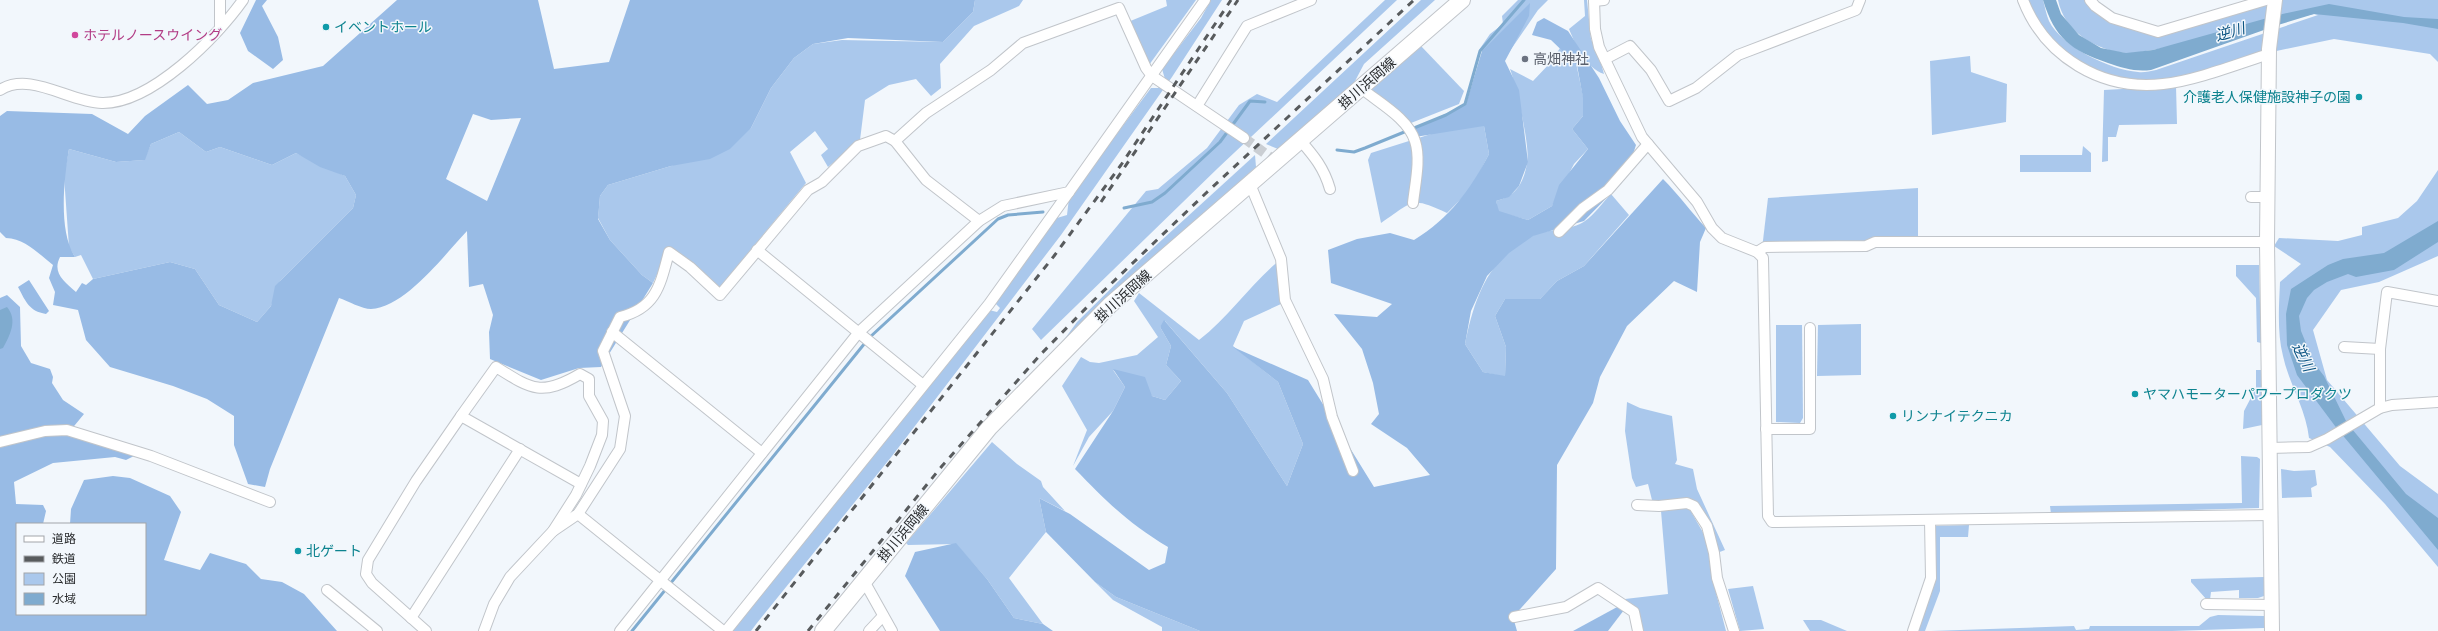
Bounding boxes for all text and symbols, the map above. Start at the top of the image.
place label: イベントホール [334,19,432,35]
water label: 逆川 [2213,19,2249,44]
marker: イベントホール [321,22,331,32]
place label: ホテルノースウイング [83,27,222,43]
marker: ホテルノースウイング [70,30,80,40]
place label: 高畑神社 [1533,51,1589,67]
street label: 掛川浜岡線 [1335,54,1399,112]
marker: 高畑神社 [1520,54,1530,64]
place label: 介護老人保健施設神子の園 [2183,89,2351,105]
marker: 介護老人保健施設神子の園 [2354,92,2364,102]
street label: 掛川浜岡線 [1092,267,1154,325]
water label: 逆川 [2289,340,2319,376]
place label: ヤマハモーターパワープロダクツ [2143,386,2352,402]
marker: ヤマハモーターパワープロダクツ [2130,389,2140,399]
place label: リンナイテクニカ [1901,408,2013,424]
marker: リンナイテクニカ [1888,411,1898,421]
street label: 掛川浜岡線 [874,501,932,565]
legend [16,523,146,615]
text: 道路 [52,532,76,546]
place label: 北ゲート [306,543,362,559]
marker: 北ゲート [293,546,303,556]
text: 鉄道 [52,552,76,566]
text: 公園 [52,572,76,586]
text: 水域 [52,592,76,606]

